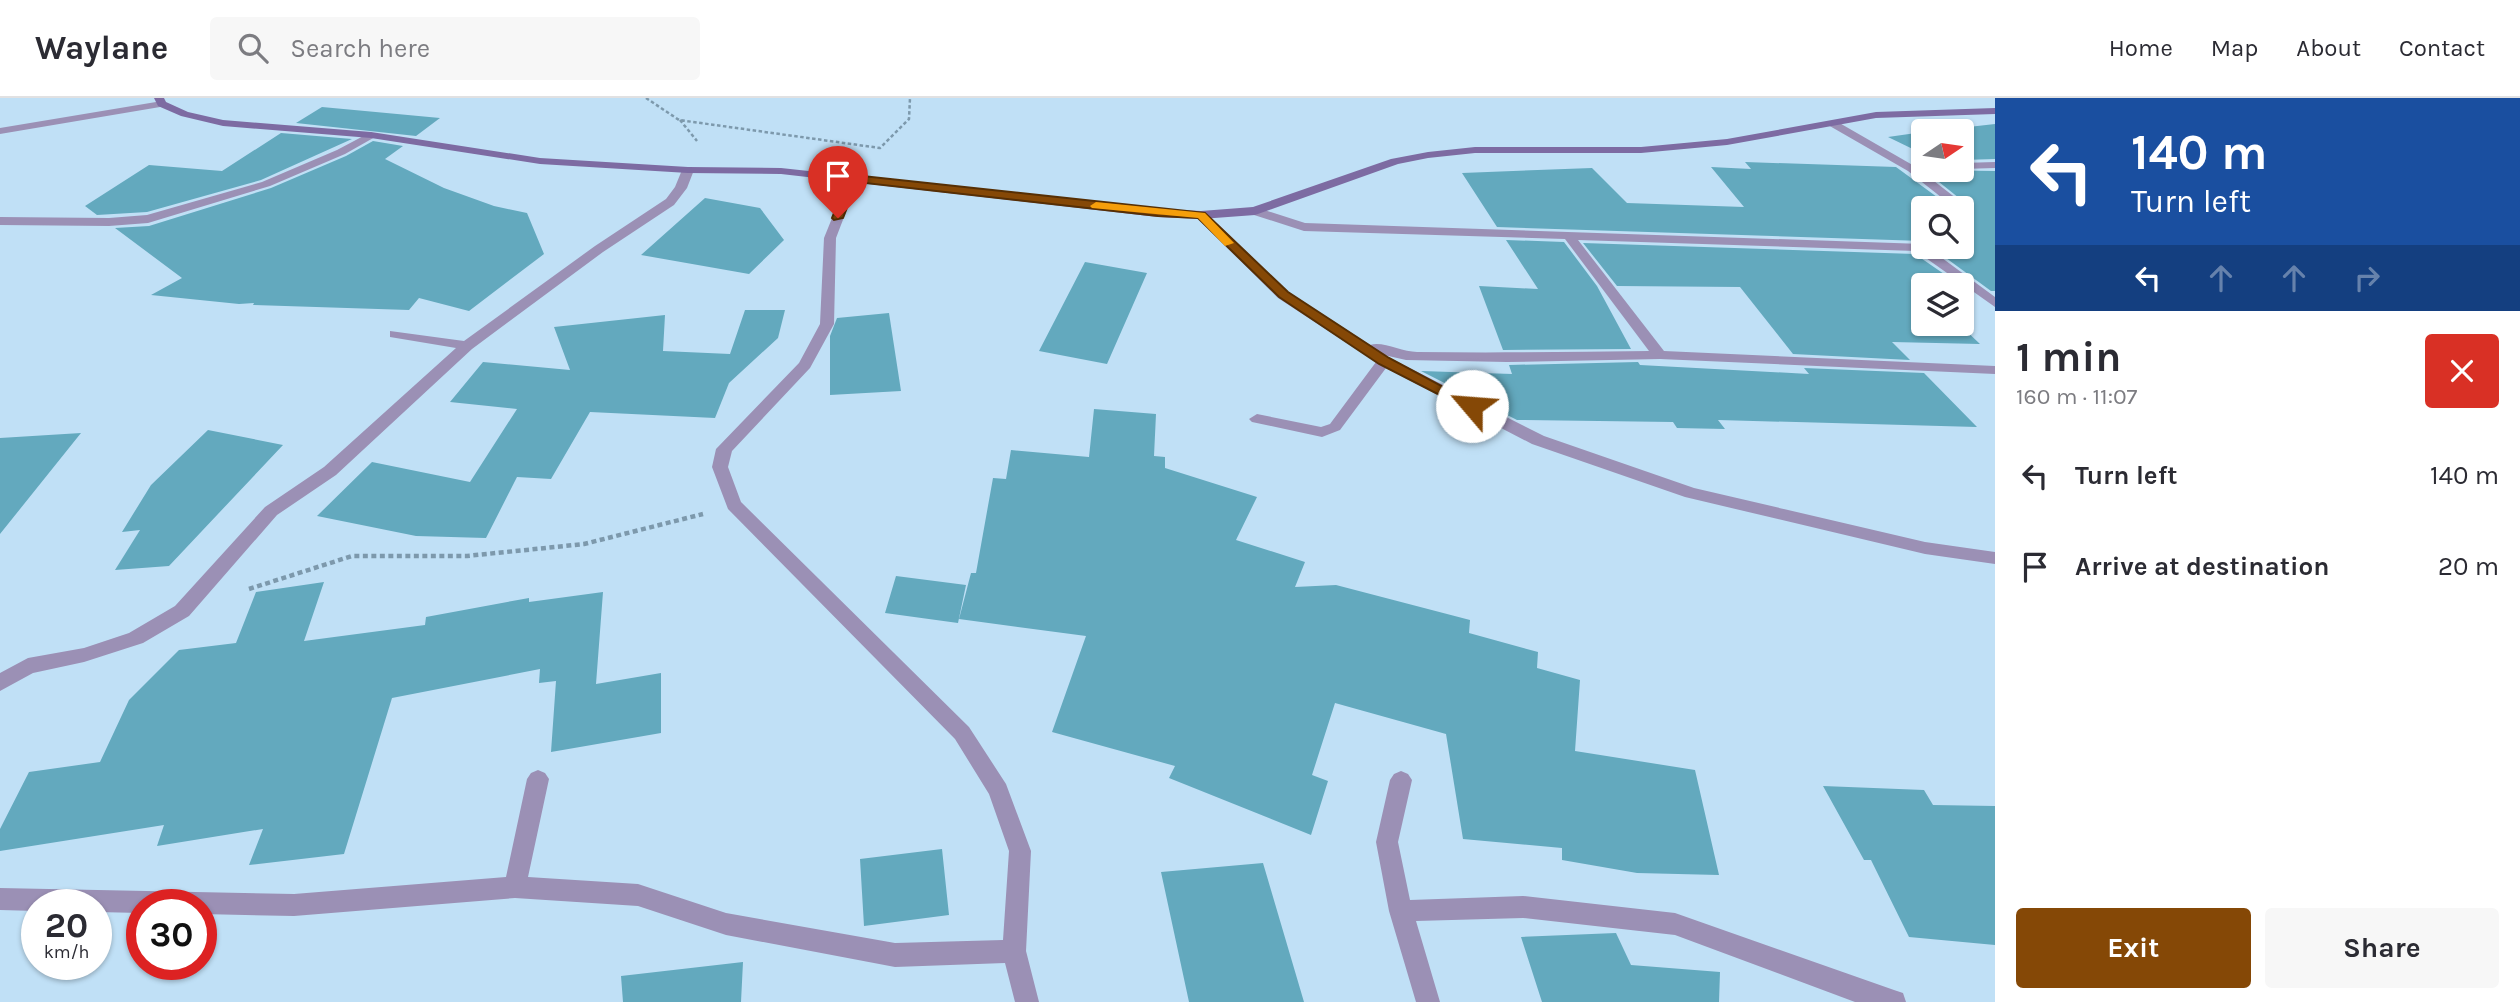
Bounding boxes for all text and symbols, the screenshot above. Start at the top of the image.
search box [210,17,700,80]
text: Waylane [35,29,168,67]
icon: search [234,29,272,67]
text: Search here [290,33,430,64]
text: Home [2109,34,2173,62]
text: Map [2211,34,2258,62]
text: About [2296,34,2361,62]
text: Contact [2399,34,2485,62]
north arrow [1911,119,1974,182]
map controls [1911,119,1974,336]
text: 140 m [2131,124,2268,181]
icon: left [2016,126,2107,217]
pin [808,146,868,218]
icon: arrive [819,157,857,195]
text: Turn left [2131,183,2251,220]
button: search [1911,196,1974,259]
icon: left [2129,259,2167,297]
icon: ahead [2202,259,2240,297]
icon: ahead [2275,259,2313,297]
icon: right [2348,259,2386,297]
button: layers [1911,273,1974,336]
text: 1 min [2016,332,2121,382]
button: close [2425,334,2499,408]
position arrow [1435,369,1509,443]
text: 160 m · 11:07 [2016,383,2137,410]
icon: left [2016,457,2054,495]
text: Turn left [2075,460,2177,491]
text: 140 m [2430,460,2499,491]
icon: arrive [2016,548,2054,586]
text: Arrive at destination [2075,551,2329,582]
text: 20 m [2438,551,2499,582]
speed limit sign: 30 [126,889,217,980]
text: 20 [45,905,88,946]
button: Exit [2016,908,2251,988]
button: Share [2265,908,2499,988]
text: km/h [44,941,89,963]

